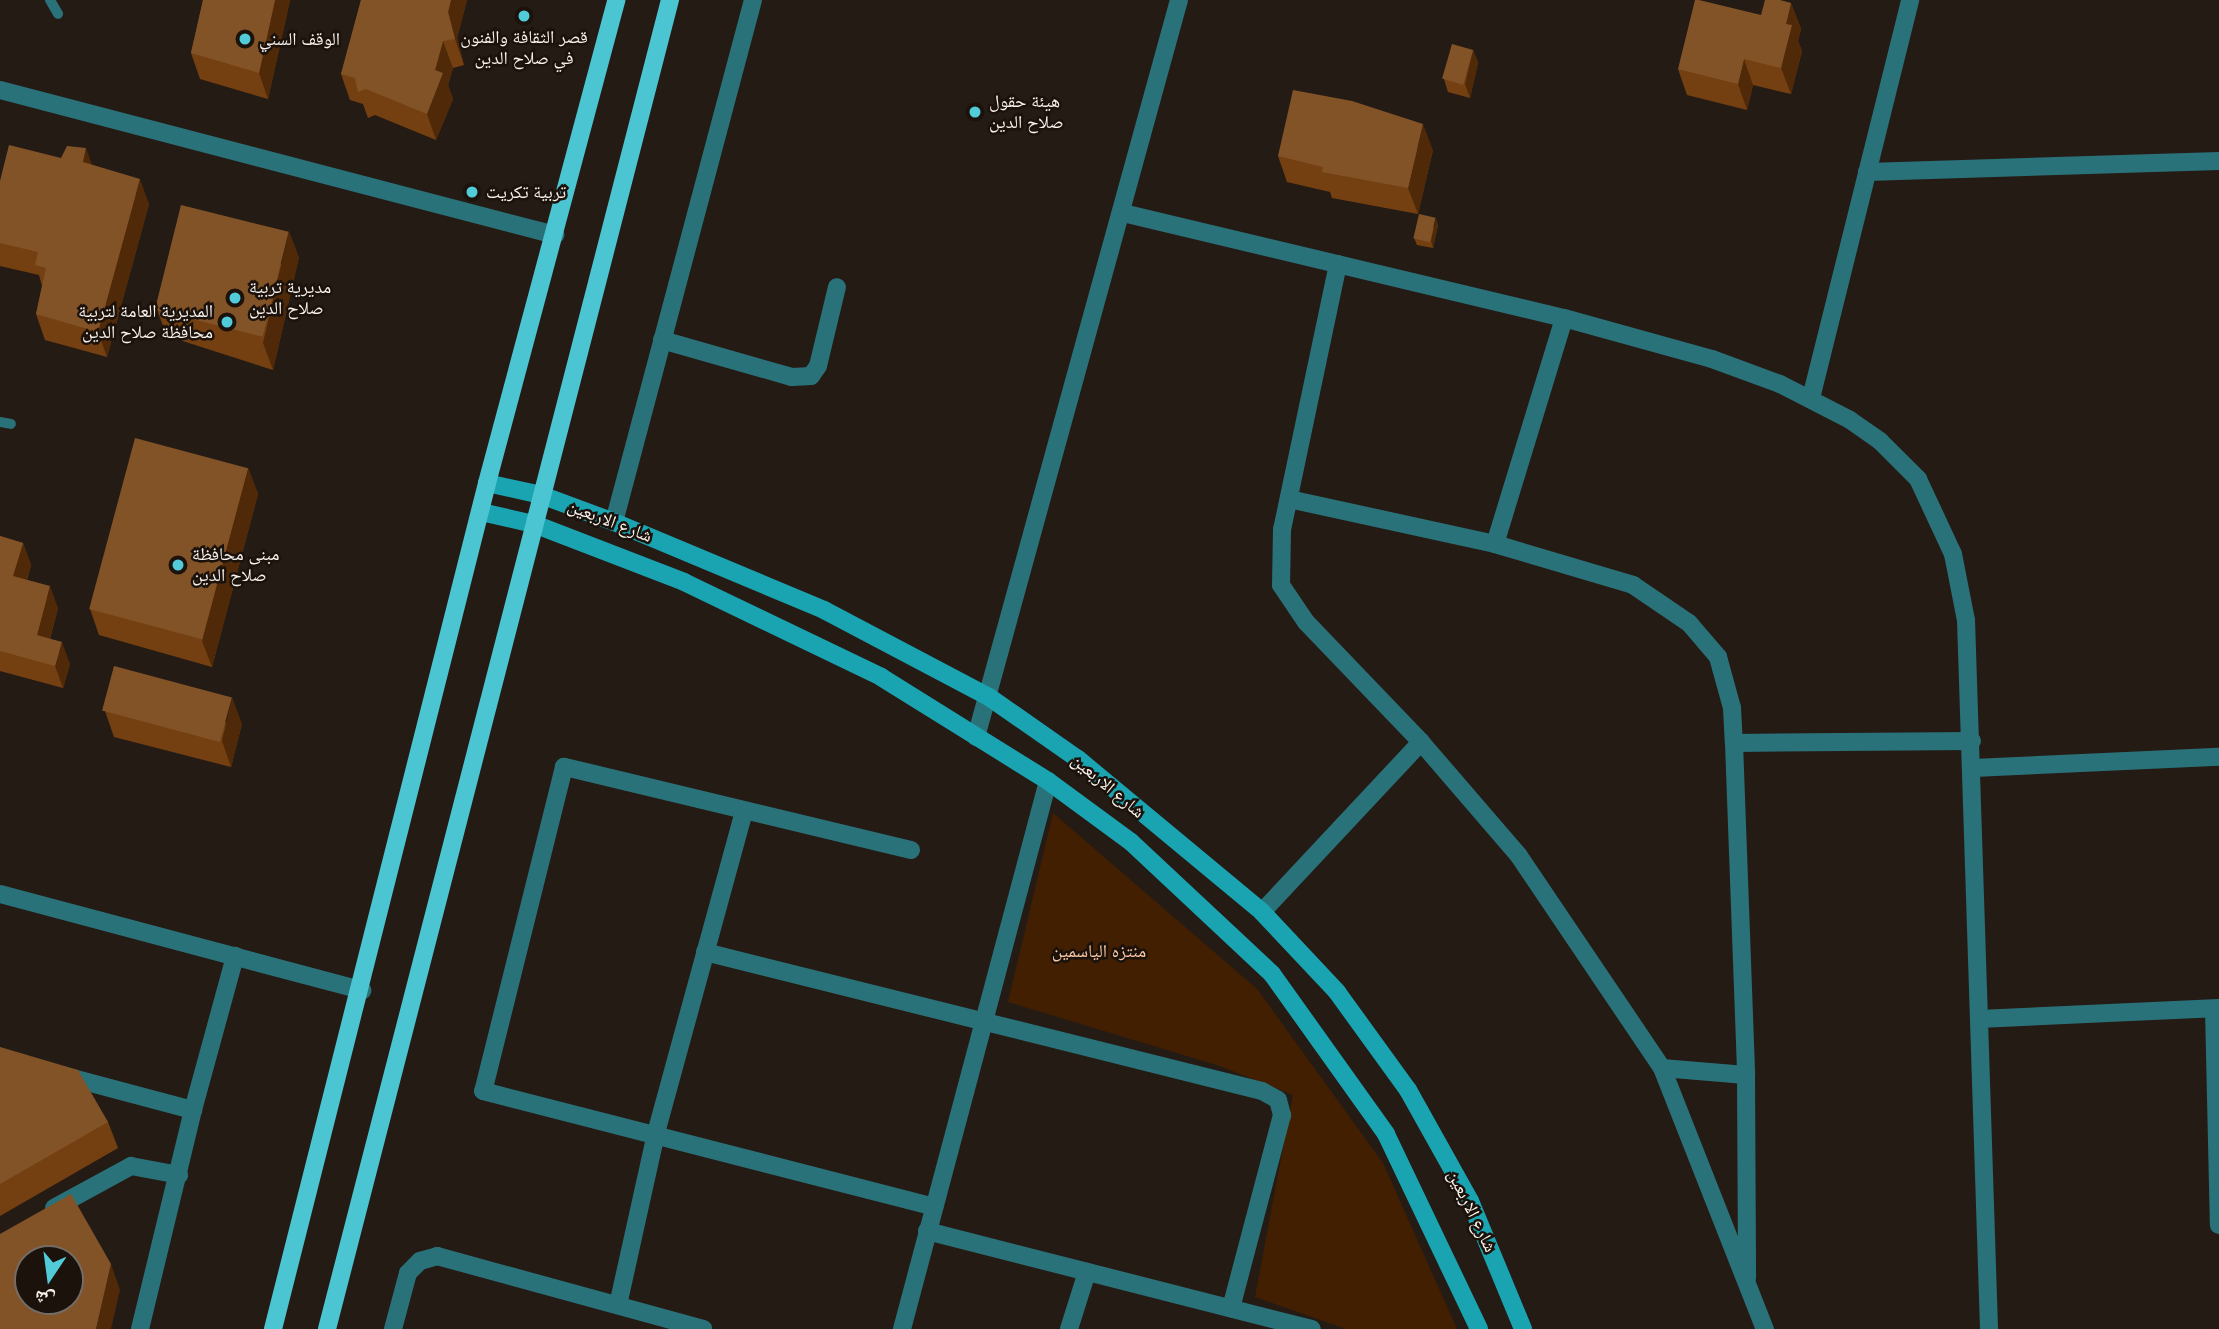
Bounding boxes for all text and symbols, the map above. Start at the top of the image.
marker: قصر الثقافة والفنون في صلاح الدين [516,8,532,24]
place label: قصر الثقافة والفنون في صلاح الدين [460,27,588,70]
place label: الوقف السني [259,28,340,50]
marker: الوقف السني [237,31,253,47]
place label: هيئة حقول صلاح الدين [989,91,1064,134]
marker: هيئة حقول صلاح الدين [967,104,983,120]
place label: تربية تكريت [486,181,566,203]
marker: تربية تكريت [464,184,480,200]
place label: مديرية تربية صلاح الدين [249,277,331,320]
marker: مديرية تربية صلاح الدين [227,290,243,306]
place label: المديرية العامة لتربية محافظة صلاح الدين [78,301,213,344]
marker: المديرية العامة لتربية محافظة صلاح الدين [219,314,235,330]
street label: شارع الاربعين [565,495,655,547]
place label: مبنى محافظة صلاح الدين [192,544,279,586]
marker: مبنى محافظة صلاح الدين [170,557,186,573]
street label: شارع الاربعين [1067,749,1149,823]
park label: منتزه الياسمين [1052,940,1146,962]
street label: شارع الاربعين [1443,1166,1501,1256]
north arrow [14,1245,84,1315]
text: ش [32,1284,57,1313]

